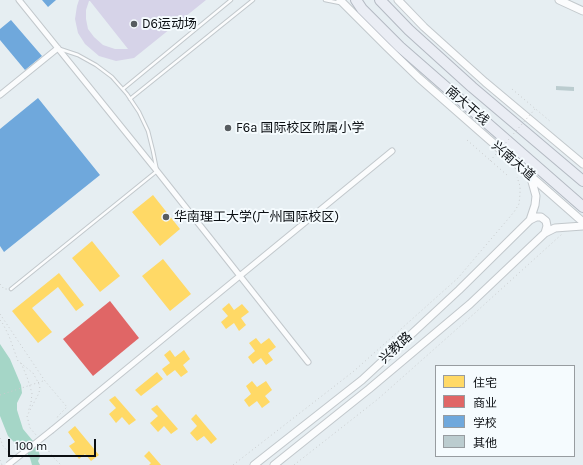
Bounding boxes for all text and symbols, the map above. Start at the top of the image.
place label: D6运动场 [142,16,197,32]
marker: D6运动场 [129,19,139,29]
street label: 南大干线 [442,83,492,129]
place label: F6a 国际校区附属小学 [236,120,364,136]
marker: F6a 国际校区附属小学 [223,123,233,133]
street label: 兴南大道 [488,138,538,184]
place label: 华南理工大学(广州国际校区) [174,209,339,225]
marker: 华南理工大学(广州国际校区) [161,212,171,222]
street label: 兴教路 [376,329,416,367]
legend [435,365,575,457]
text: 住宅 [473,376,497,390]
text: 商业 [473,396,497,410]
text: 学校 [473,416,497,430]
scale bar [10,431,98,457]
text: 其他 [473,436,497,450]
text: 100 m [15,439,47,453]

